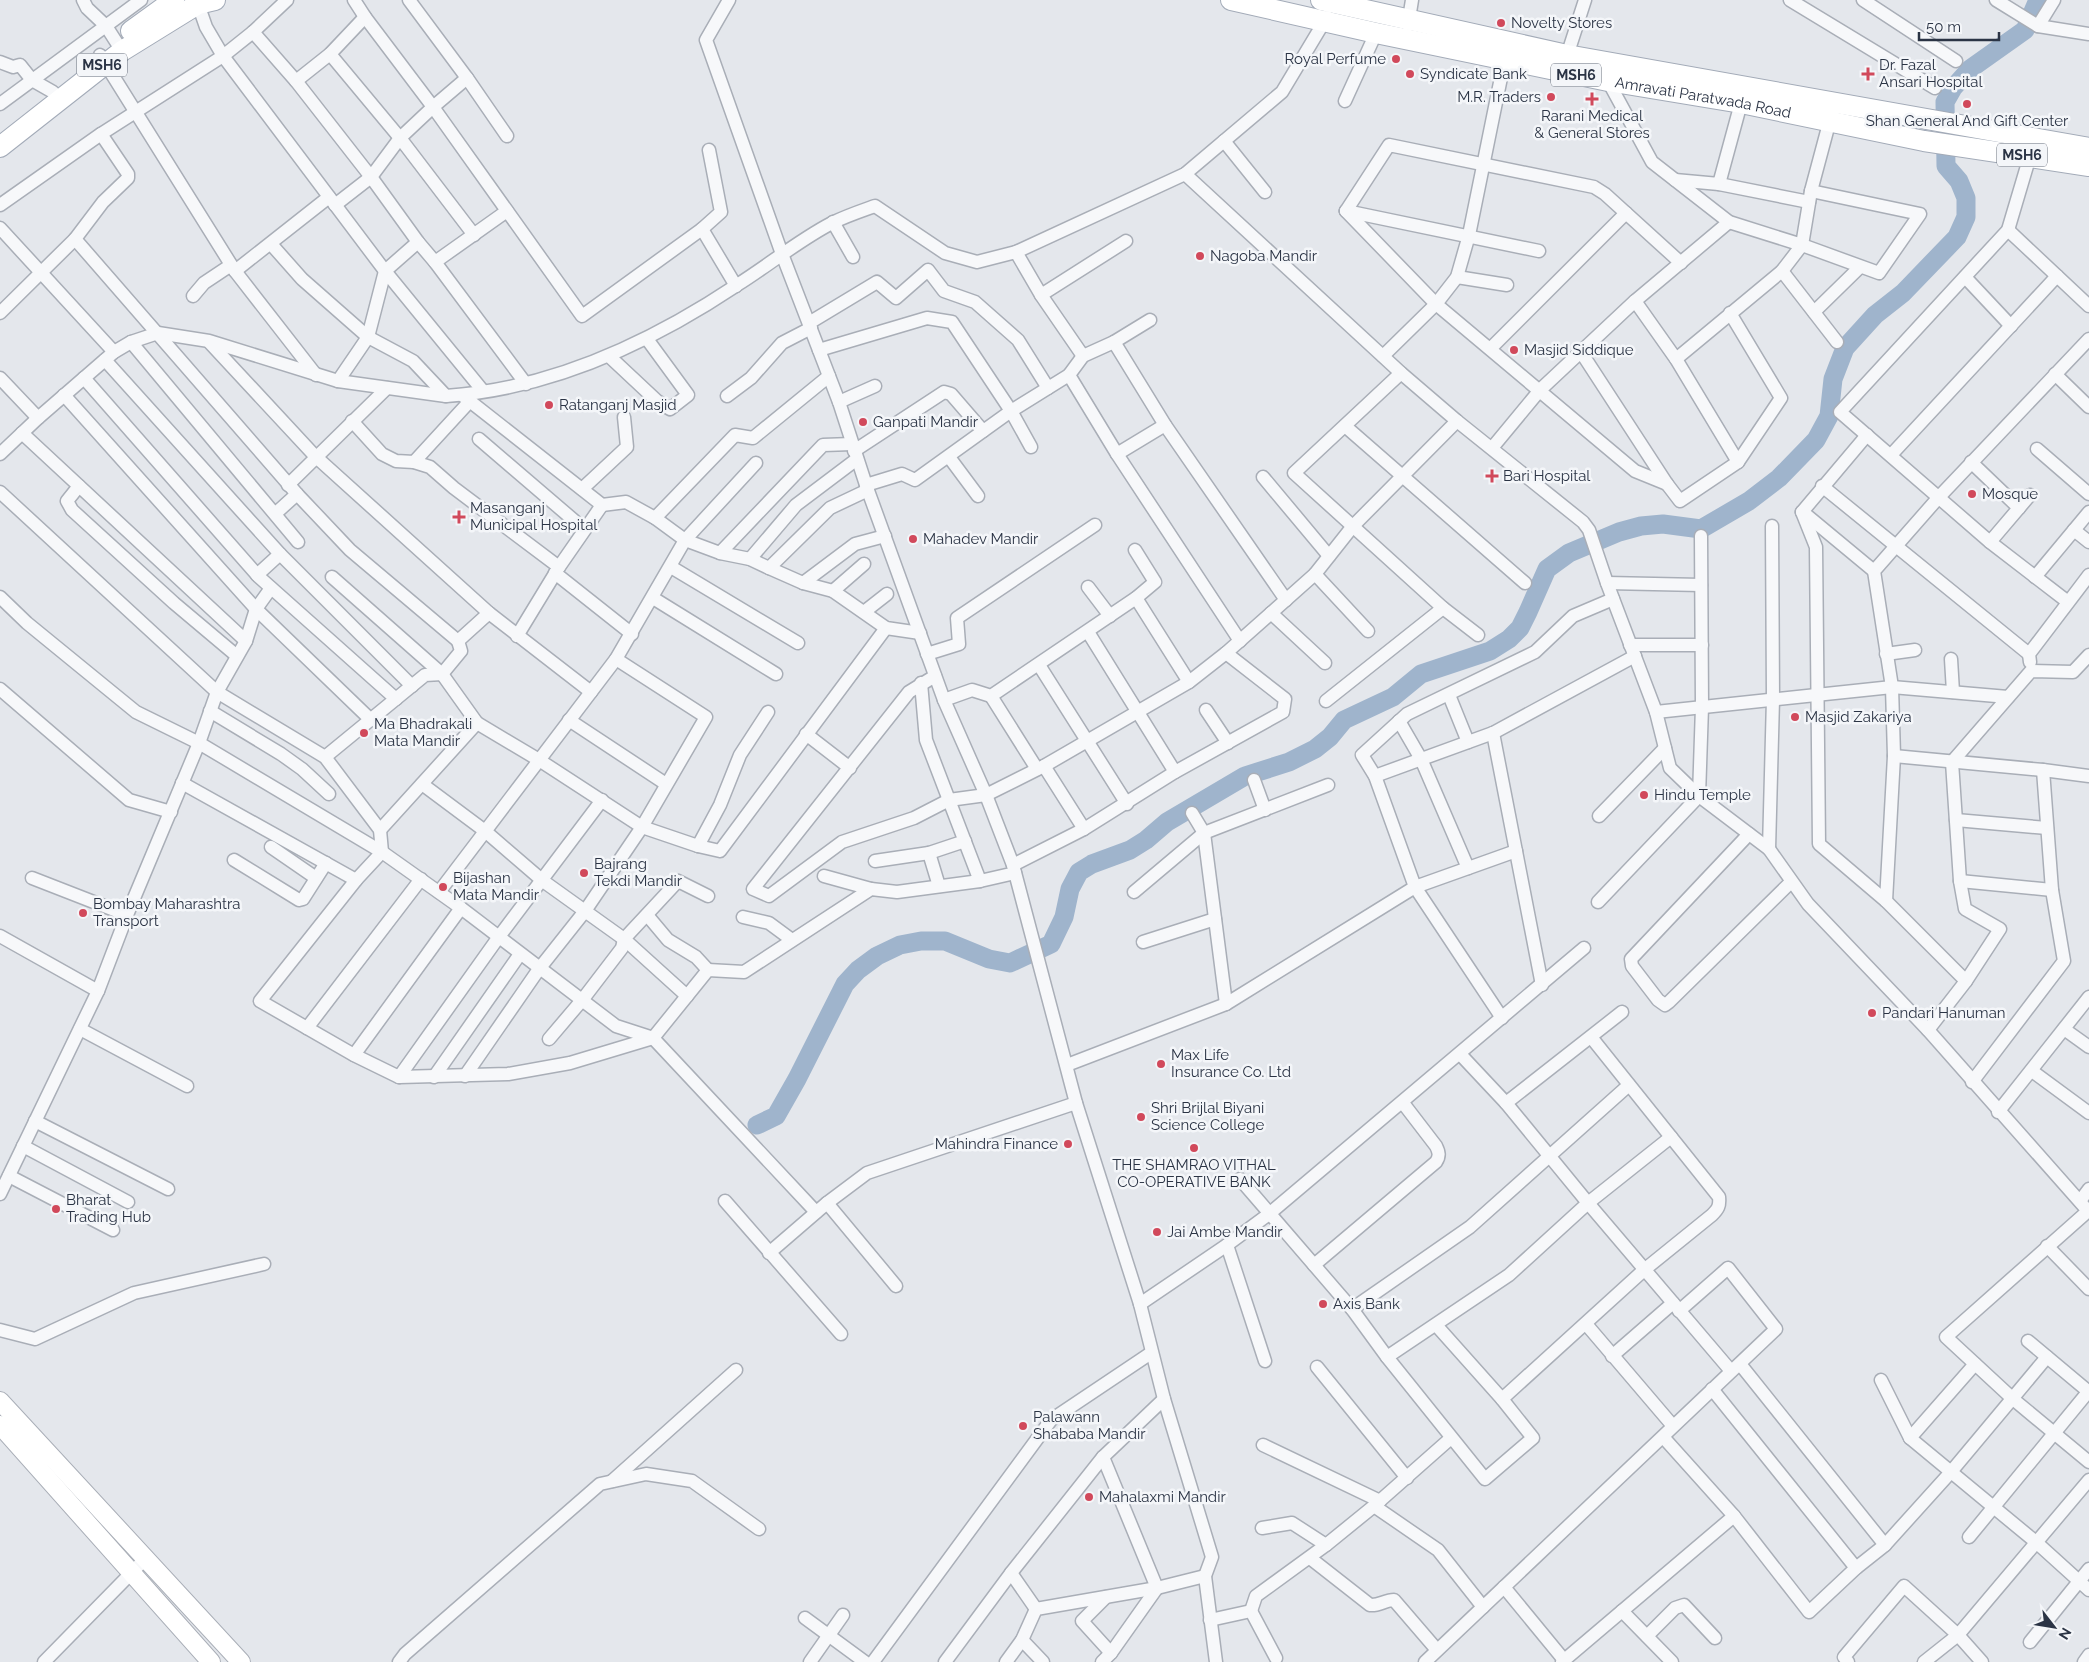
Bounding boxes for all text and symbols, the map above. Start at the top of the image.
scale bar [1919,10,1999,42]
place label: Novelty Stores [1511,14,1612,32]
marker: Novelty Stores [1495,17,1507,29]
text: 50 m [1926,18,1961,36]
place label: Royal Perfume [1285,50,1386,68]
marker: Royal Perfume [1390,53,1402,65]
road number: MSH6 [77,54,127,76]
place label: Dr. Fazal Ansari Hospital [1879,56,1984,91]
road number: MSH6 [1551,64,1601,86]
place label: Syndicate Bank [1420,65,1527,83]
marker: Dr. Fazal Ansari Hospital [1861,67,1875,81]
marker: Syndicate Bank [1404,68,1416,80]
street label: Amravati Paratwada Road [1614,73,1793,122]
place label: M.R. Traders [1457,88,1541,106]
marker: M.R. Traders [1545,91,1557,103]
marker: Rarani Medical & General Stores [1586,93,1598,105]
marker: Shan General And Gift Center [1961,98,1973,110]
place label: Rarani Medical & General Stores [1534,107,1650,142]
place label: Shan General And Gift Center [1866,112,2069,130]
road number: MSH6 [1997,144,2047,166]
place label: Nagoba Mandir [1210,247,1318,265]
marker: Nagoba Mandir [1194,250,1206,262]
place label: Masjid Siddique [1524,341,1634,359]
marker: Masjid Siddique [1508,344,1520,356]
place label: Ratanganj Masjid [559,396,677,414]
marker: Ratanganj Masjid [543,399,555,411]
place label: Ganpati Mandir [873,413,979,431]
marker: Ganpati Mandir [857,416,869,428]
place label: Bari Hospital [1503,467,1591,485]
marker: Bari Hospital [1485,469,1499,483]
place label: Mosque [1982,485,2038,503]
marker: Mosque [1966,488,1978,500]
place label: Masanganj Municipal Hospital [470,499,598,534]
marker: Masanganj Municipal Hospital [452,510,466,524]
place label: Mahadev Mandir [923,530,1039,548]
marker: Mahadev Mandir [907,533,919,545]
place label: Masjid Zakariya [1805,708,1912,726]
marker: Masjid Zakariya [1789,711,1801,723]
place label: Ma Bhadrakali Mata Mandir [374,715,472,750]
marker: Ma Bhadrakali Mata Mandir [358,727,370,739]
place label: Hindu Temple [1654,786,1751,804]
marker: Hindu Temple [1638,789,1650,801]
place label: Bajrang Tekdi Mandir [594,855,683,890]
marker: Bajrang Tekdi Mandir [578,867,590,879]
place label: Bijashan Mata Mandir [453,869,540,904]
marker: Bijashan Mata Mandir [437,881,449,893]
place label: Bombay Maharashtra Transport [93,895,240,930]
marker: Bombay Maharashtra Transport [77,907,89,919]
place label: Pandari Hanuman [1882,1004,2006,1022]
marker: Pandari Hanuman [1866,1007,1878,1019]
place label: Max Life Insurance Co. Ltd [1171,1046,1291,1081]
marker: Max Life Insurance Co. Ltd [1155,1058,1167,1070]
place label: Shri Brijlal Biyani Science College [1151,1099,1264,1134]
marker: Shri Brijlal Biyani Science College [1135,1111,1147,1123]
place label: Mahindra Finance [935,1135,1058,1153]
marker: Mahindra Finance [1062,1138,1074,1150]
marker: THE SHAMRAO VITHAL CO-OPERATIVE BANK [1188,1142,1200,1154]
place label: THE SHAMRAO VITHAL CO-OPERATIVE BANK [1112,1156,1276,1191]
place label: Bharat Trading Hub [66,1191,151,1226]
marker: Bharat Trading Hub [50,1203,62,1215]
place label: Jai Ambe Mandir [1167,1223,1283,1241]
marker: Jai Ambe Mandir [1151,1226,1163,1238]
place label: Axis Bank [1333,1295,1400,1313]
marker: Axis Bank [1317,1298,1329,1310]
place label: Palawann Shababa Mandir [1033,1408,1146,1443]
marker: Palawann Shababa Mandir [1017,1420,1029,1432]
place label: Mahalaxmi Mandir [1099,1488,1226,1506]
marker: Mahalaxmi Mandir [1083,1491,1095,1503]
north arrow [2029,1602,2079,1652]
text: N [2056,1625,2075,1642]

